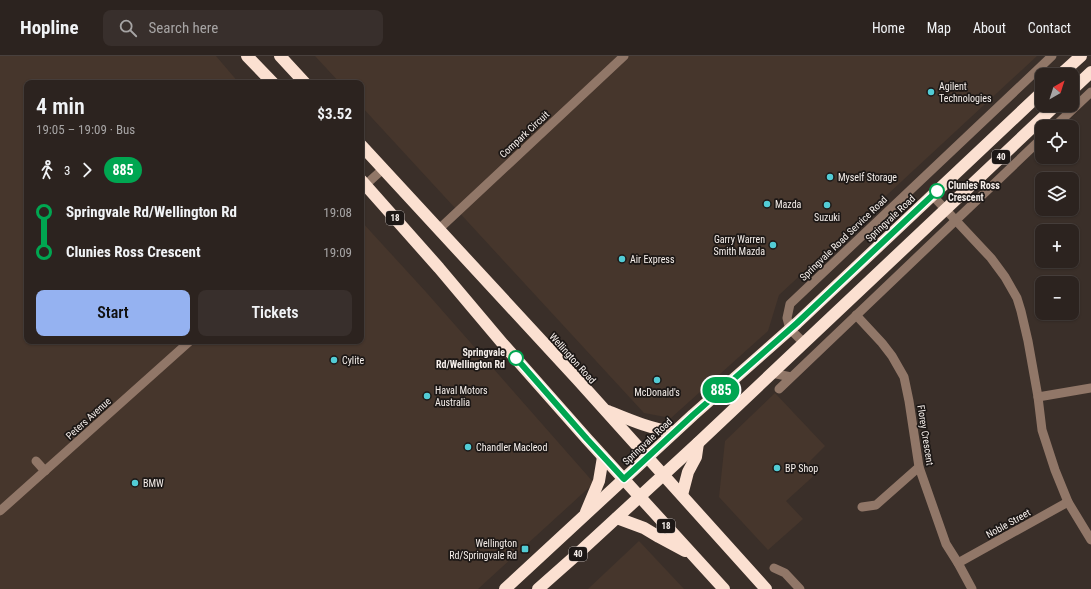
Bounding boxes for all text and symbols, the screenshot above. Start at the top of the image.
search box [103,10,383,46]
text: Hopline [20,16,79,39]
icon: search [117,17,139,39]
text: Search here [149,19,218,37]
text: Home [872,20,905,36]
text: Map [927,20,951,36]
text: About [973,20,1006,36]
text: Contact [1028,20,1071,36]
north arrow [1035,68,1079,112]
map controls [1035,68,1079,320]
place label: Agilent Technologies [939,81,992,104]
marker: Agilent Technologies [926,87,936,97]
text: 4 min [36,94,85,119]
text: $3.52 [317,105,352,123]
street label: Compark Circuit [497,109,551,160]
button: locate [1035,120,1079,164]
text: 19:05 – 19:09 · Bus [36,122,135,137]
road number: 40 [992,150,1010,164]
icon: walk [36,159,58,181]
icon: forward [76,159,98,181]
text: 885 [112,162,134,178]
text: 3 [64,163,70,178]
marker: Myself Storage [825,172,835,182]
place label: Myself Storage [838,172,897,183]
button: layers [1035,172,1079,216]
place label: Clunies Ross Crescent [948,180,1000,203]
marker: Clunies Ross Crescent [929,183,945,199]
street label: Springvale Road [863,193,917,244]
street label: Springvale Road Service Road [797,194,889,283]
marker: Mazda [762,199,772,209]
place label: Mazda [775,199,802,210]
marker: Suzuki [822,200,832,210]
text: Springvale Rd/Wellington Rd [66,203,237,221]
text: 19:08 [323,205,352,220]
road number: 18 [386,211,404,225]
place label: Suzuki [814,212,840,223]
button: + [1035,224,1079,268]
place label: Garry Warren Smith Mazda [714,234,765,257]
marker: Garry Warren Smith Mazda [768,240,778,250]
text: Clunies Ross Crescent [66,243,201,261]
text: 19:09 [323,245,352,260]
marker: Air Express [617,254,627,264]
place label: Air Express [630,254,675,265]
button: − [1035,276,1079,320]
button: Start [36,290,190,336]
button: Tickets [198,290,352,336]
street label: Wellington Road [547,331,598,386]
place label: Springvale Rd/Wellington Rd [436,347,505,370]
marker: Springvale Rd/Wellington Rd [508,350,524,366]
marker: Cylite [329,355,339,365]
place label: Cylite [342,355,364,366]
marker: McDonald's [652,375,662,385]
line badge: 885 [698,377,744,403]
text: 885 [710,382,732,398]
place label: Haval Motors Australia [435,385,488,408]
place label: McDonald's [634,387,680,398]
marker: Haval Motors Australia [422,391,432,401]
street label: Peters Avenue [64,395,113,441]
street label: Florey Crescent [915,404,936,466]
street label: Springvale Road [620,416,674,467]
marker: Chandler Macleod [463,442,473,452]
place label: Chandler Macleod [476,442,547,453]
marker: BP Shop [772,463,782,473]
place label: BP Shop [785,463,818,474]
marker: BMW [130,478,140,488]
place label: BMW [143,478,164,489]
street label: Noble Street [984,507,1032,540]
road number: 18 [657,519,675,533]
place label: Wellington Rd/Springvale Rd [449,538,517,561]
marker: Wellington Rd/Springvale Rd [520,544,530,554]
road number: 40 [569,547,587,561]

